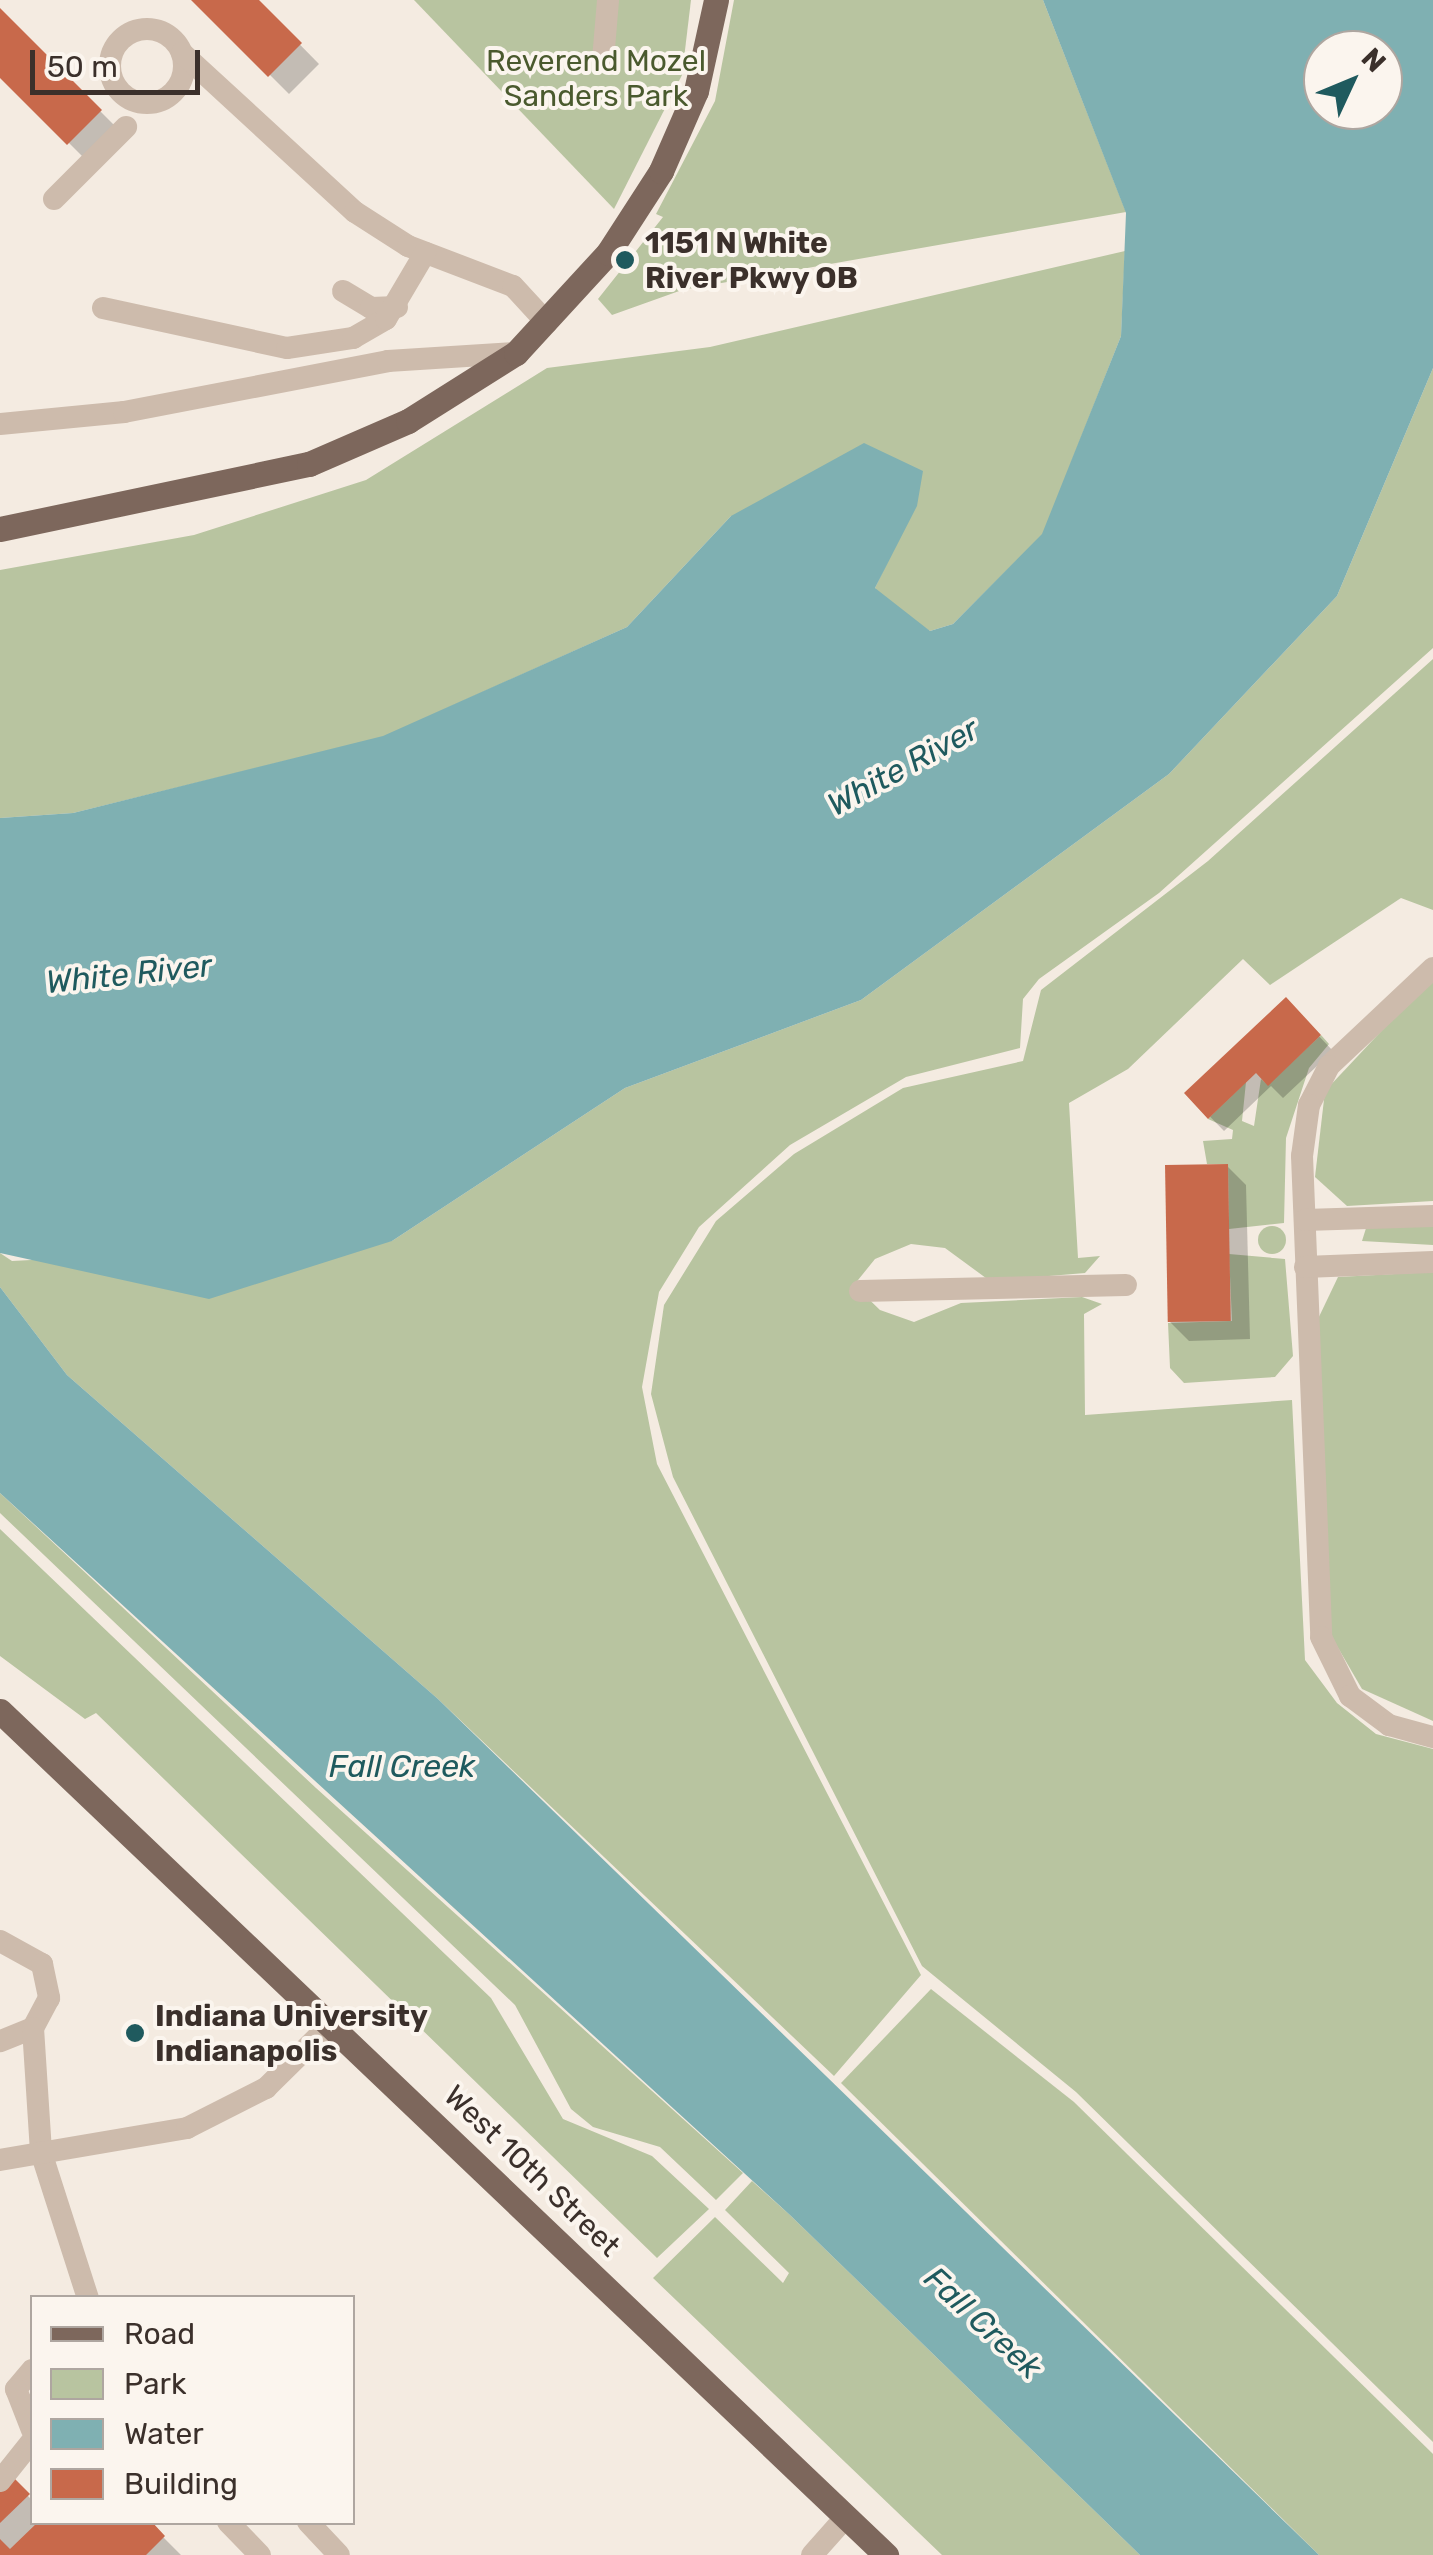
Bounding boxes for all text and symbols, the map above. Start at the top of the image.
scale bar [35,30,205,92]
north arrow [1303,30,1403,130]
text: N [1355,41,1392,79]
park label: Reverend Mozel Sanders Park [486,43,706,114]
text: 50 m [47,49,118,85]
place label: 1151 N White River Pkwy OB [645,225,859,296]
marker: 1151 N White River Pkwy OB [614,249,636,271]
water label: White River [821,710,985,824]
water label: White River [44,946,214,1002]
water label: Fall Creek [329,1747,475,1785]
place label: Indiana University Indianapolis [155,1998,428,2068]
marker: Indiana University Indianapolis [124,2022,146,2044]
street label: West 10th Street [437,2078,627,2264]
water label: Fall Creek [916,2259,1050,2387]
legend [30,2295,355,2525]
text: Road [124,2316,195,2352]
text: Park [124,2366,186,2402]
text: Water [124,2416,204,2452]
text: Building [124,2466,238,2502]

